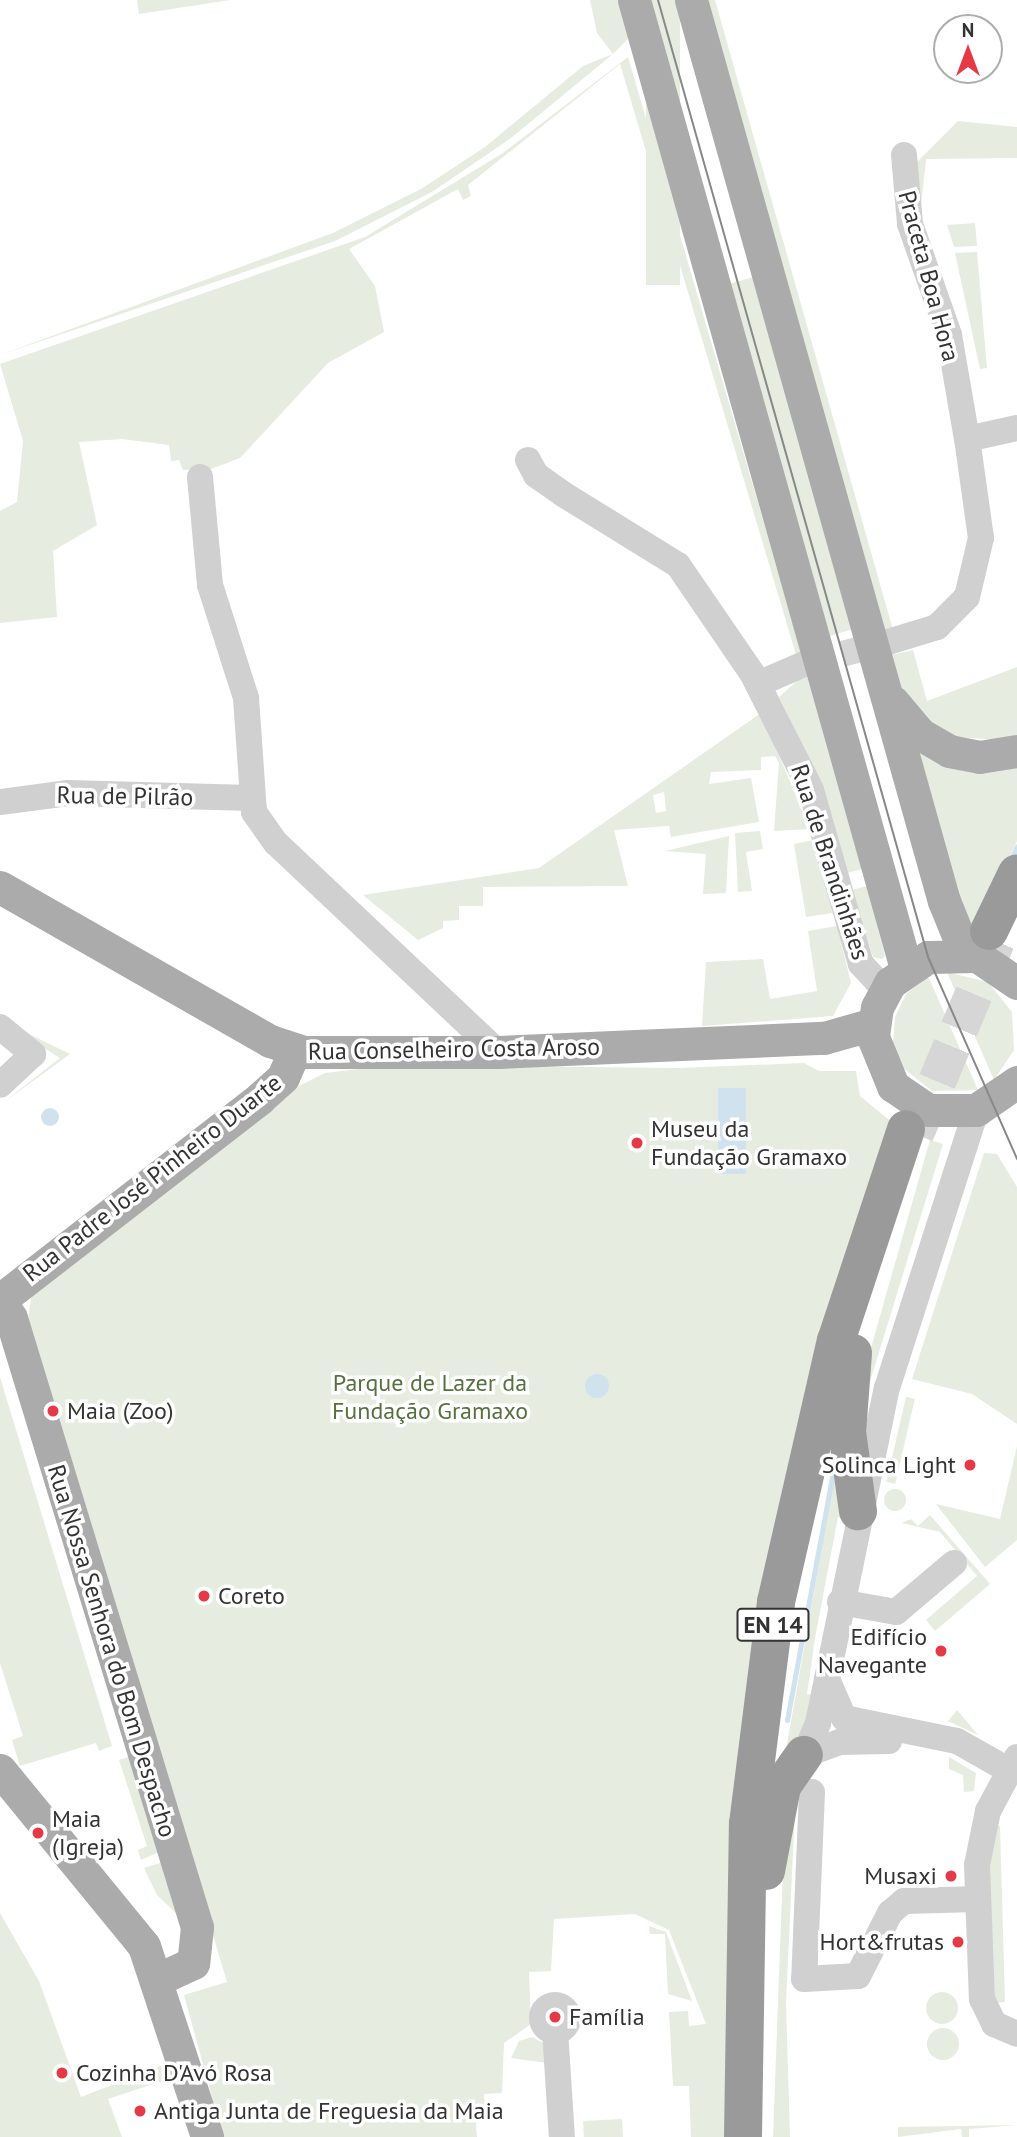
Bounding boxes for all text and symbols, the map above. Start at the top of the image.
north arrow [933,14,1003,84]
text: N [962,18,974,42]
street label: Praceta Boa Hora [892,187,966,365]
street label: Rua de Brandinhães [785,761,875,963]
street label: Rua de Pilrão [56,780,194,812]
street label: Rua Conselheiro Costa Aroso [307,1032,601,1066]
street label: Rua Padre José Pinheiro Duarte [17,1068,287,1288]
place label: Museu da Fundação Gramaxo [651,1115,847,1171]
marker: Museu da Fundação Gramaxo [629,1135,645,1151]
park label: Parque de Lazer da Fundação Gramaxo [332,1369,528,1425]
place label: Maia (Zoo) [67,1397,174,1425]
marker: Maia (Zoo) [45,1403,61,1419]
place label: Solinca Light [822,1451,956,1479]
marker: Solinca Light [962,1457,978,1473]
street label: Rua Nossa Senhora do Bom Despacho [42,1461,182,1841]
place label: Coreto [218,1582,285,1610]
marker: Coreto [196,1588,212,1604]
road number: EN 14 [736,1606,810,1644]
place label: Edifício Navegante [818,1623,927,1679]
marker: Edifício Navegante [933,1643,949,1659]
place label: Maia (Igreja) [52,1805,124,1861]
marker: Maia (Igreja) [30,1825,46,1841]
place label: Musaxi [864,1862,937,1890]
marker: Musaxi [943,1868,959,1884]
place label: Hort&frutas [820,1928,944,1956]
marker: Hort&frutas [950,1934,966,1950]
place label: Família [569,2003,645,2031]
marker: Família [547,2009,563,2025]
place label: Cozinha D'Avó Rosa [76,2059,272,2087]
marker: Cozinha D'Avó Rosa [54,2065,70,2081]
place label: Antiga Junta de Freguesia da Maia [154,2097,504,2125]
marker: Antiga Junta de Freguesia da Maia [132,2103,148,2119]

